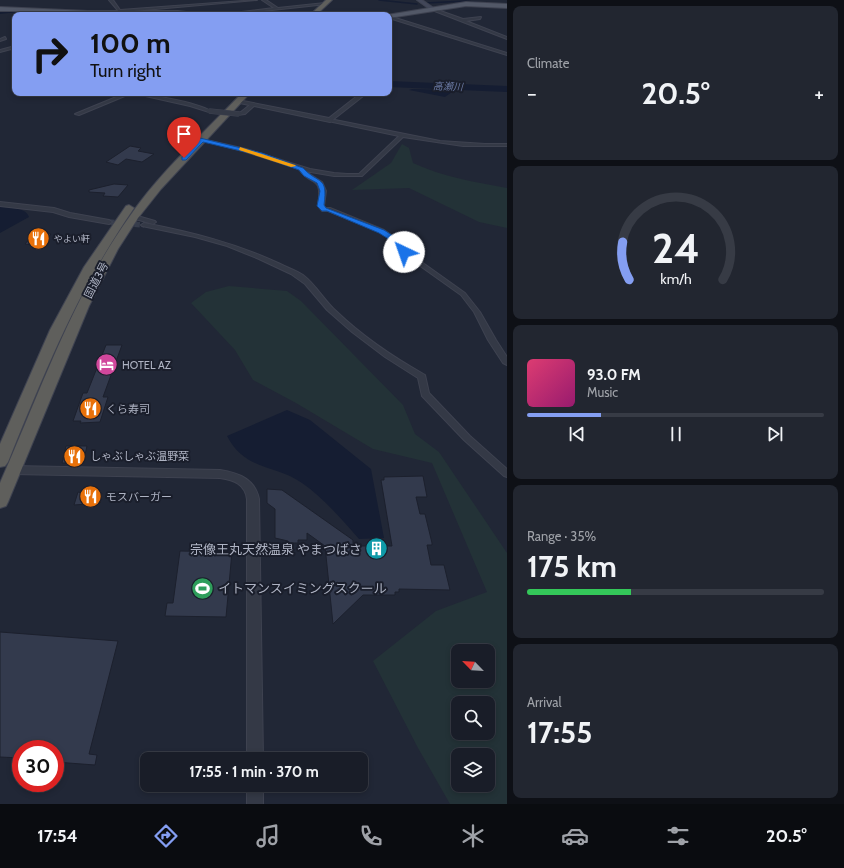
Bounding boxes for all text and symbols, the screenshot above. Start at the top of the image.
text: 100 m [90,26,171,60]
icon: right [24,28,76,80]
text: Climate [527,55,569,71]
text: Turn right [90,60,161,82]
text: 20.5° [641,75,710,112]
water label: 高瀬川 [433,79,464,94]
text: − [527,80,537,107]
text: + [814,80,824,107]
pin [167,117,201,158]
icon: arrive [173,123,195,145]
text: 24 [652,223,699,273]
restaurant icon: やよい軒 [25,226,51,252]
position arrow [383,231,425,273]
place label: やよい軒 [54,233,90,244]
street label: 国道3号 [81,259,111,301]
text: km/h [660,270,691,288]
hotel icon: HOTEL AZ [93,352,119,378]
place label: HOTEL AZ [122,358,171,372]
text: 93.0 FM [587,366,641,384]
text: Music [587,384,618,400]
restaurant icon: くら寿司 [77,396,103,422]
place label: くら寿司 [106,402,150,416]
icon: previous [566,423,588,445]
icon: pause [665,423,687,445]
icon: next [764,423,786,445]
restaurant icon: しゃぶしゃぶ温野菜 [61,443,87,469]
place label: しゃぶしゃぶ温野菜 [90,449,189,463]
restaurant icon: モスバーガー [78,484,104,510]
place label: モスバーガー [106,490,172,504]
text: Range · 35% [527,528,596,544]
building icon: 宗像王丸天然温泉 やまつばさ [364,536,390,562]
place label: 宗像王丸天然温泉 やまつばさ [190,541,362,557]
text: 175 km [527,548,617,585]
sports icon: イトマンスイミングスクール [189,575,215,601]
place label: イトマンスイミングスクール [218,580,387,596]
north arrow [451,644,495,688]
map controls [451,644,495,792]
text: Arrival [527,694,562,710]
button: search [451,696,495,740]
text: 17:55 [527,714,592,751]
speed limit sign: 30 [12,740,64,792]
button: layers [451,748,495,792]
text: 17:55 · 1 min · 370 m [189,763,319,781]
icon: directions [152,822,180,850]
icon: music [254,822,282,850]
icon: phone [357,822,385,850]
icon: climate [459,822,487,850]
icon: car [561,822,589,850]
icon: filters [664,822,692,850]
text: 17:54 [37,825,78,847]
text: 20.5° [766,825,807,847]

